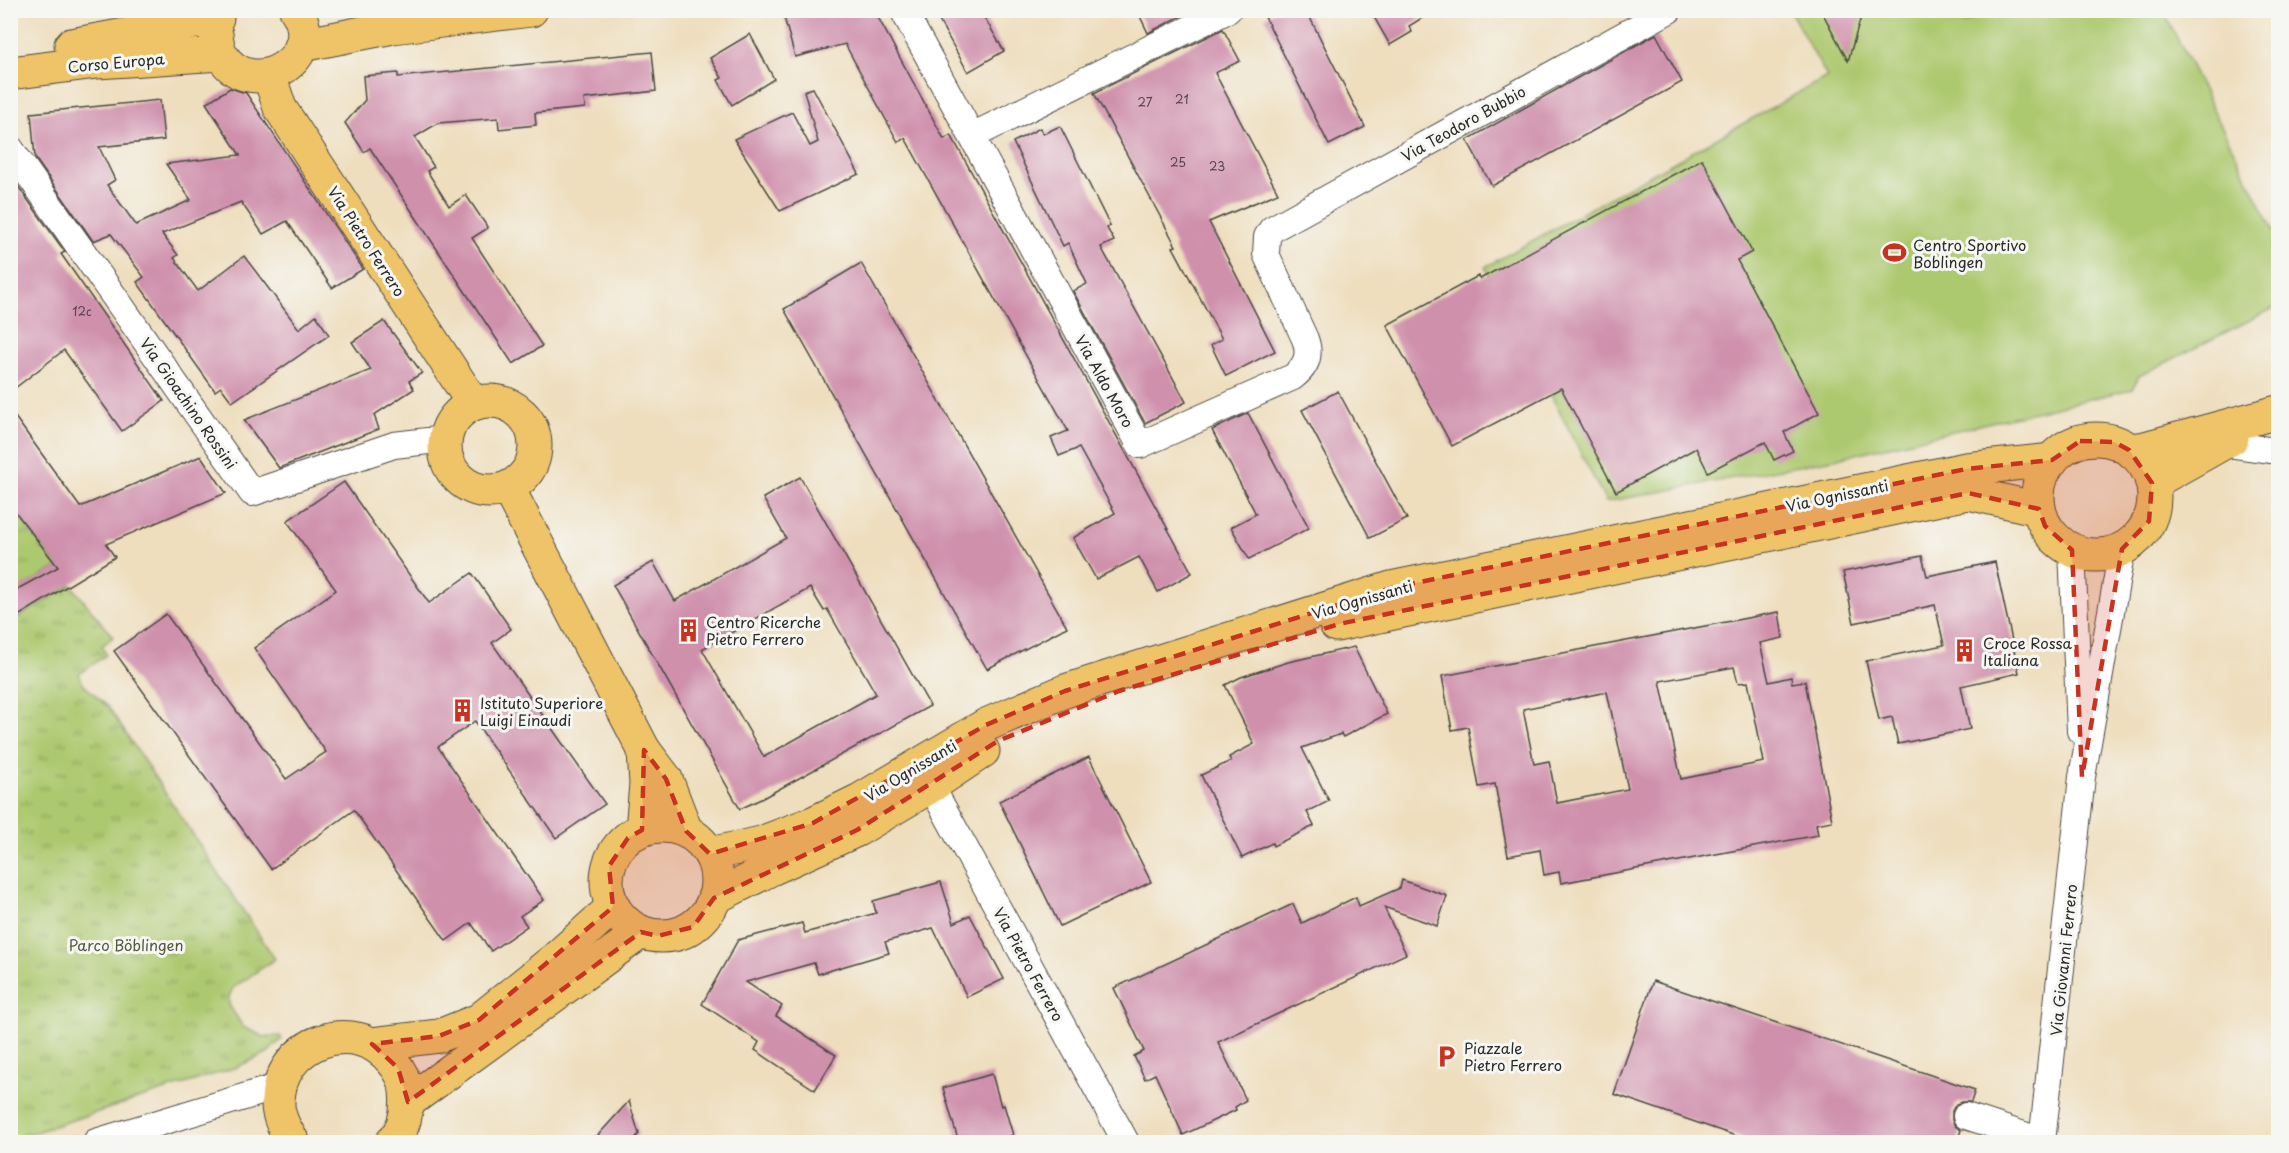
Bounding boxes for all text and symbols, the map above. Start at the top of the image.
street label: Corso Europa [67,46,166,78]
street label: Via Teodoro Bubbio [1396,79,1530,167]
house number: 21 [1175,90,1189,108]
house number: 27 [1138,93,1153,111]
house number: 25 [1170,153,1186,171]
house number: 23 [1209,157,1225,175]
street label: Via Pietro Ferrero [323,181,411,301]
place label: Centro Sportivo Boblingen [1913,233,2026,273]
sports icon: Centro Sportivo Boblingen [1882,240,1908,266]
house number: 12c [72,302,92,320]
street label: Via Aldo Moro [1070,330,1140,432]
street label: Via Gioachino Rossini [135,333,243,473]
street label: Via Ognissanti [1784,473,1890,517]
street label: Via Ognissanti [1309,574,1415,624]
place label: Centro Ricerche Pietro Ferrero [706,610,821,650]
building icon: Centro Ricerche Pietro Ferrero [675,617,701,643]
place label: Croce Rossa Italiana [1983,631,2073,671]
building icon: Croce Rossa Italiana [1952,638,1978,664]
place label: Istituto Superiore Luigi Einaudi [480,691,603,731]
building icon: Istituto Superiore Luigi Einaudi [449,698,475,724]
street label: Via Ognissanti [859,733,961,807]
street label: Via Giovanni Ferrero [2044,883,2082,1037]
street label: Via Pietro Ferrero [988,903,1070,1025]
park label: Parco Böblingen [68,933,184,956]
place label: Piazzale Pietro Ferrero [1464,1036,1562,1076]
parking icon: Piazzale Pietro Ferrero [1433,1043,1459,1069]

